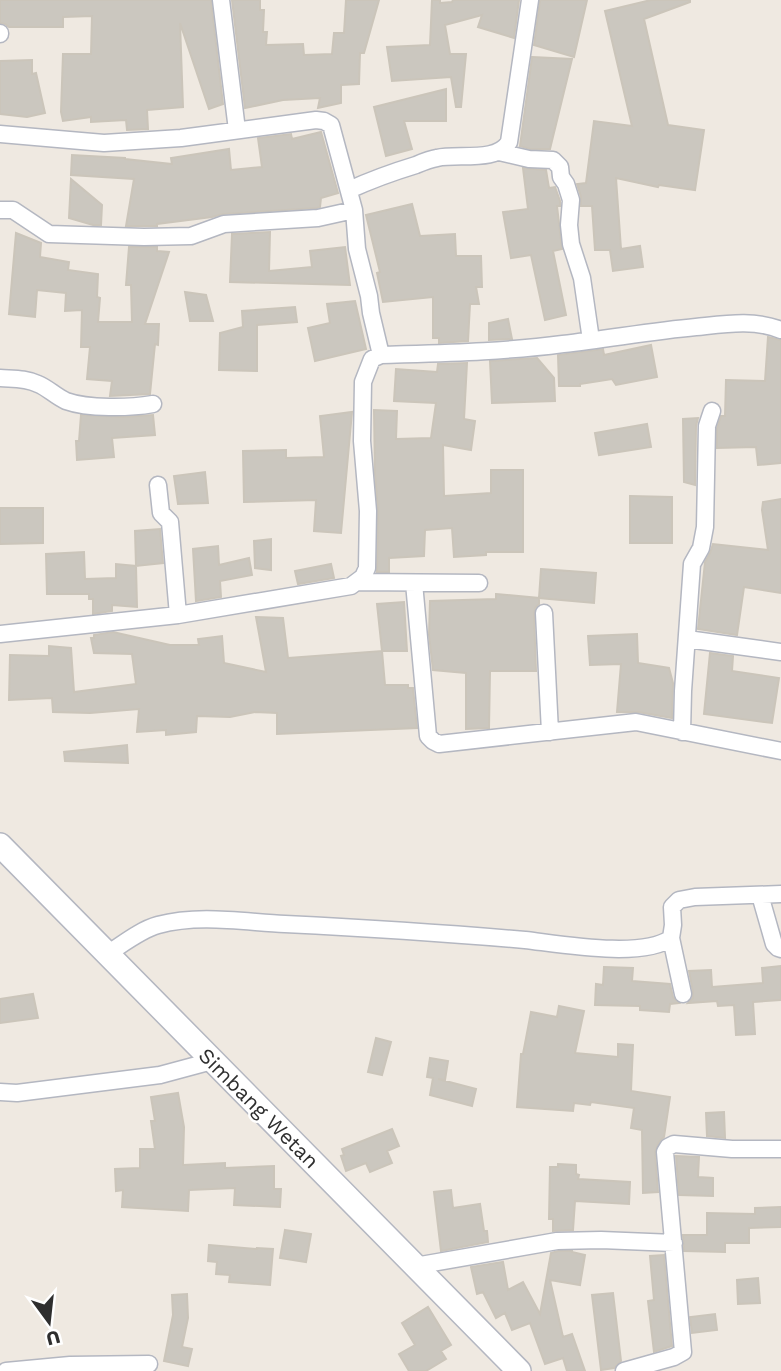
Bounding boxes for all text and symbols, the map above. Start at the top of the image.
street label: Simbang Wetan [194,1043,324,1173]
north arrow [14,1287,84,1357]
text: U [44,1325,63,1351]

